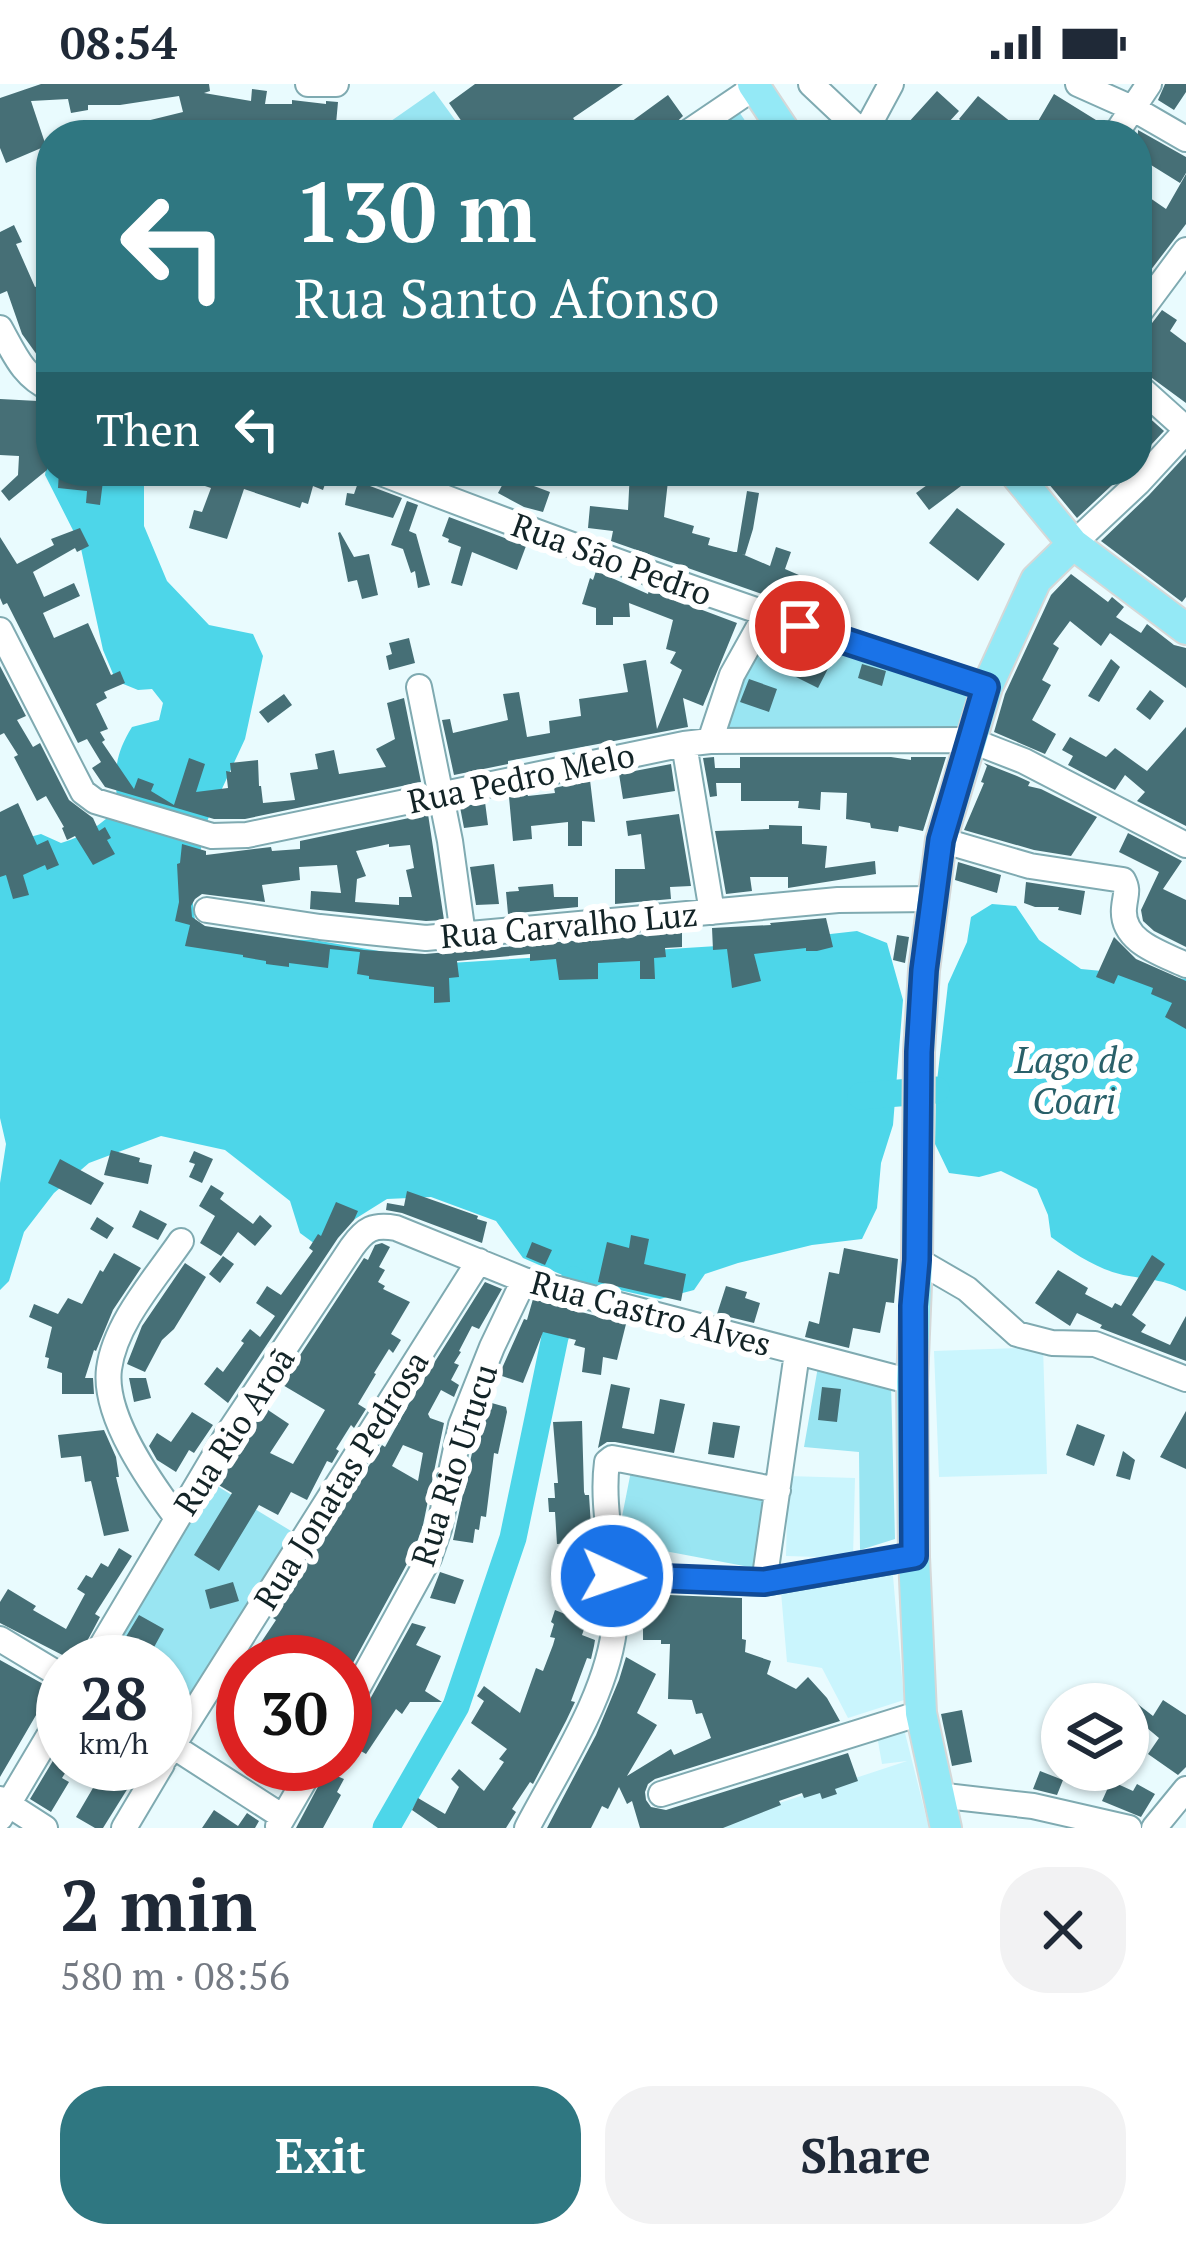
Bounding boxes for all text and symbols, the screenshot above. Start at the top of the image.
text: 08:54 [60,12,177,72]
text: 130 m [294,155,537,266]
icon: left [96,168,252,324]
text: Rua Santo Afonso [294,262,720,333]
icon: left [224,396,290,462]
text: Then [96,399,200,459]
street label: Rua São Pedro [506,502,718,615]
pin [749,575,851,677]
icon: arrive [767,593,833,659]
street label: Rua Pedro Melo [404,733,638,823]
street label: Rua Carvalho Luz [439,892,699,957]
water label: Lago de Coari [1014,1036,1133,1124]
street label: Rua Castro Alves [526,1260,776,1365]
street label: Rua Rio Aroã [163,1339,304,1523]
street label: Rua Jonatas Pedrosa [244,1342,438,1617]
street label: Rua Rio Urucu [401,1358,506,1571]
position arrow [549,1513,675,1639]
speed limit sign: 30 [216,1635,372,1791]
text: 28 [80,1658,148,1737]
map controls [1041,1683,1149,1791]
button: layers [1041,1683,1149,1791]
text: km/h [79,1723,149,1763]
text: 2 min [60,1856,257,1952]
button: close [1000,1867,1126,1993]
text: 580 m · 08:56 [60,1949,290,2001]
button: Exit [60,2086,581,2224]
button: Share [605,2086,1126,2224]

